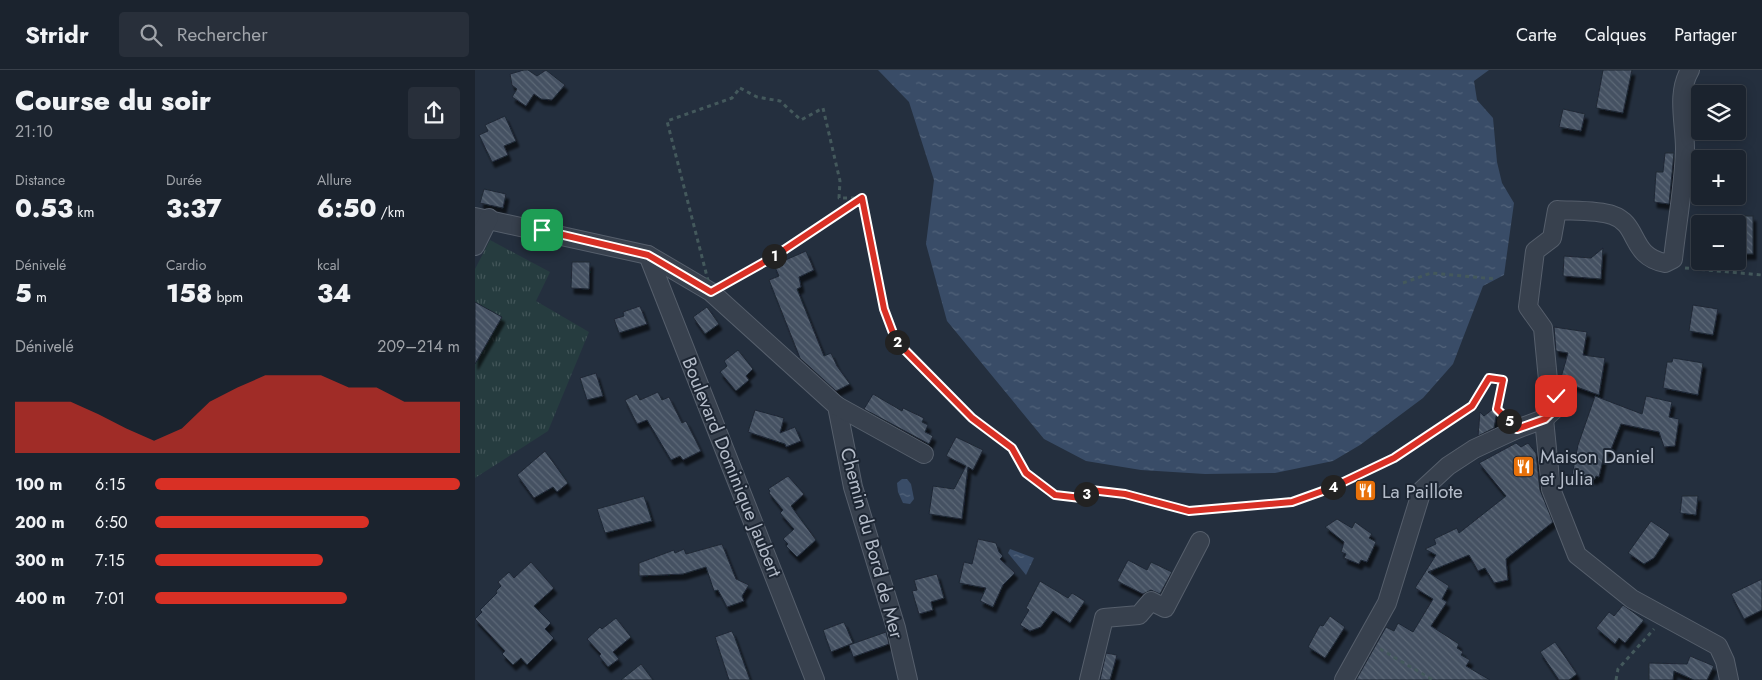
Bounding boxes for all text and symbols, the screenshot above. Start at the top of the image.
search box [119,12,469,57]
text: Stridr [25,17,89,52]
icon: search [137,21,165,49]
text: Rechercher [177,21,268,48]
text: Carte [1516,22,1557,48]
text: Calques [1585,22,1646,48]
text: Partager [1674,22,1737,48]
text: Course du soir [15,80,211,121]
map controls [1691,85,1746,270]
button: layers [1691,85,1746,140]
button: share [408,87,460,139]
text: 21:10 [15,120,53,143]
button: + [1691,150,1746,205]
text: Distance [15,170,65,190]
text: Durée [166,170,202,190]
text: Allure [317,170,352,190]
text: 0.53 [15,190,73,226]
text: 3:37 [166,190,222,226]
text: 6:50 [317,190,376,226]
text: km [73,202,94,222]
text: /km [376,202,405,222]
pin [521,209,563,251]
button: − [1691,215,1746,270]
icon: arrive [528,216,556,244]
pin: 1 [761,244,787,268]
text: 1 [771,246,778,266]
text: Dénivelé [15,255,66,275]
text: Cardio [166,255,206,275]
text: kcal [317,255,340,275]
text: 5 [15,275,32,311]
text: 158 [166,275,212,311]
text: 34 [317,275,351,311]
text: m [32,287,47,307]
text: bpm [212,287,243,307]
pin: 2 [885,330,909,354]
text: 2 [893,332,902,352]
text: Dénivelé [15,335,74,358]
text: 209–214 m [377,335,460,358]
street label: Boulevard Dominique Jaubert [675,353,789,581]
pin [1535,375,1577,417]
icon: check [1542,382,1570,410]
pin: 5 [1497,408,1521,434]
text: 5 [1505,411,1514,431]
place label: Maison Daniel et Julia [1540,443,1654,492]
street label: Chemin du Bord de Mer [833,444,911,642]
restaurant icon: Maison Daniel et Julia [1512,455,1536,479]
text: 100 m [15,473,62,496]
text: 6:15 [95,473,125,496]
pin: 4 [1321,474,1345,500]
text: 4 [1329,477,1338,497]
place label: La Paillote [1382,478,1463,505]
restaurant icon: La Paillote [1354,479,1378,503]
pin: 3 [1073,482,1099,506]
text: 3 [1082,484,1091,504]
text: 200 m [15,511,65,534]
text: 6:50 [95,511,128,534]
text: 300 m [15,549,64,572]
text: 7:15 [95,549,124,572]
text: 400 m [15,587,65,610]
text: 7:01 [95,587,125,610]

